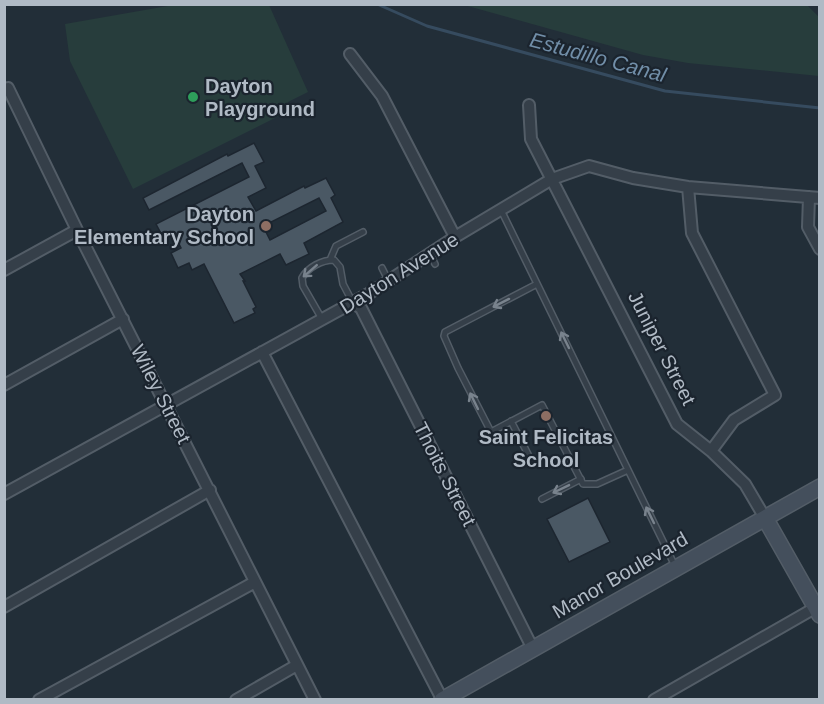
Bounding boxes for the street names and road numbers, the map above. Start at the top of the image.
street label: Dayton Avenue [336,228,462,318]
street label: Juniper Street [624,288,700,409]
street label: Wiley Street [127,341,195,447]
street label: Thoits Street [409,418,481,530]
street label: Manor Boulevard [549,527,691,623]

